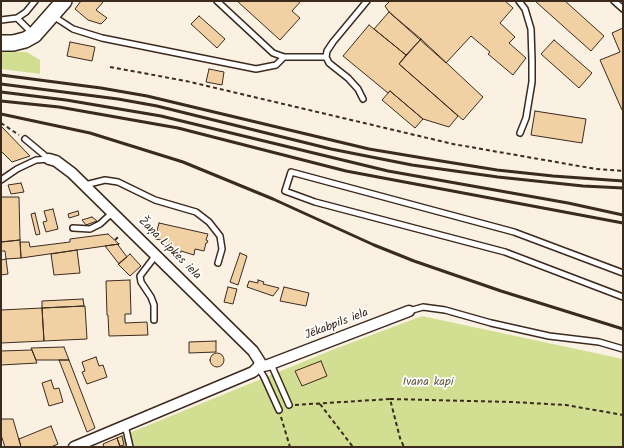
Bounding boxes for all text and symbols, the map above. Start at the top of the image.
street label: Žaņa Lipkes iela [135,215,203,283]
street label: Jēkabpils iela [303,306,371,344]
park label: Ivana kapi [402,376,454,390]

